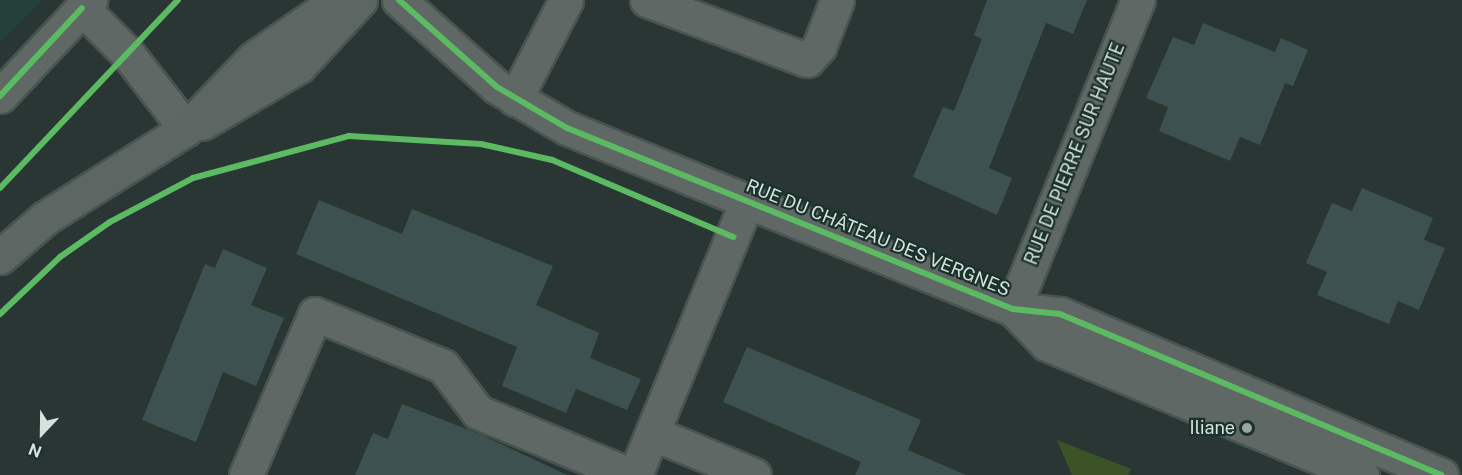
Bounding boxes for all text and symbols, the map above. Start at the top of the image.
street label: RUE DE PIERRE SUR HAUTE [1021,40,1129,268]
street label: RUE DU CHÂTEAU DES VERGNES [743,175,1013,301]
north arrow [12,403,72,463]
place label: Iliane [1190,417,1235,439]
marker: Iliane [1240,421,1254,435]
text: N [26,439,44,461]

